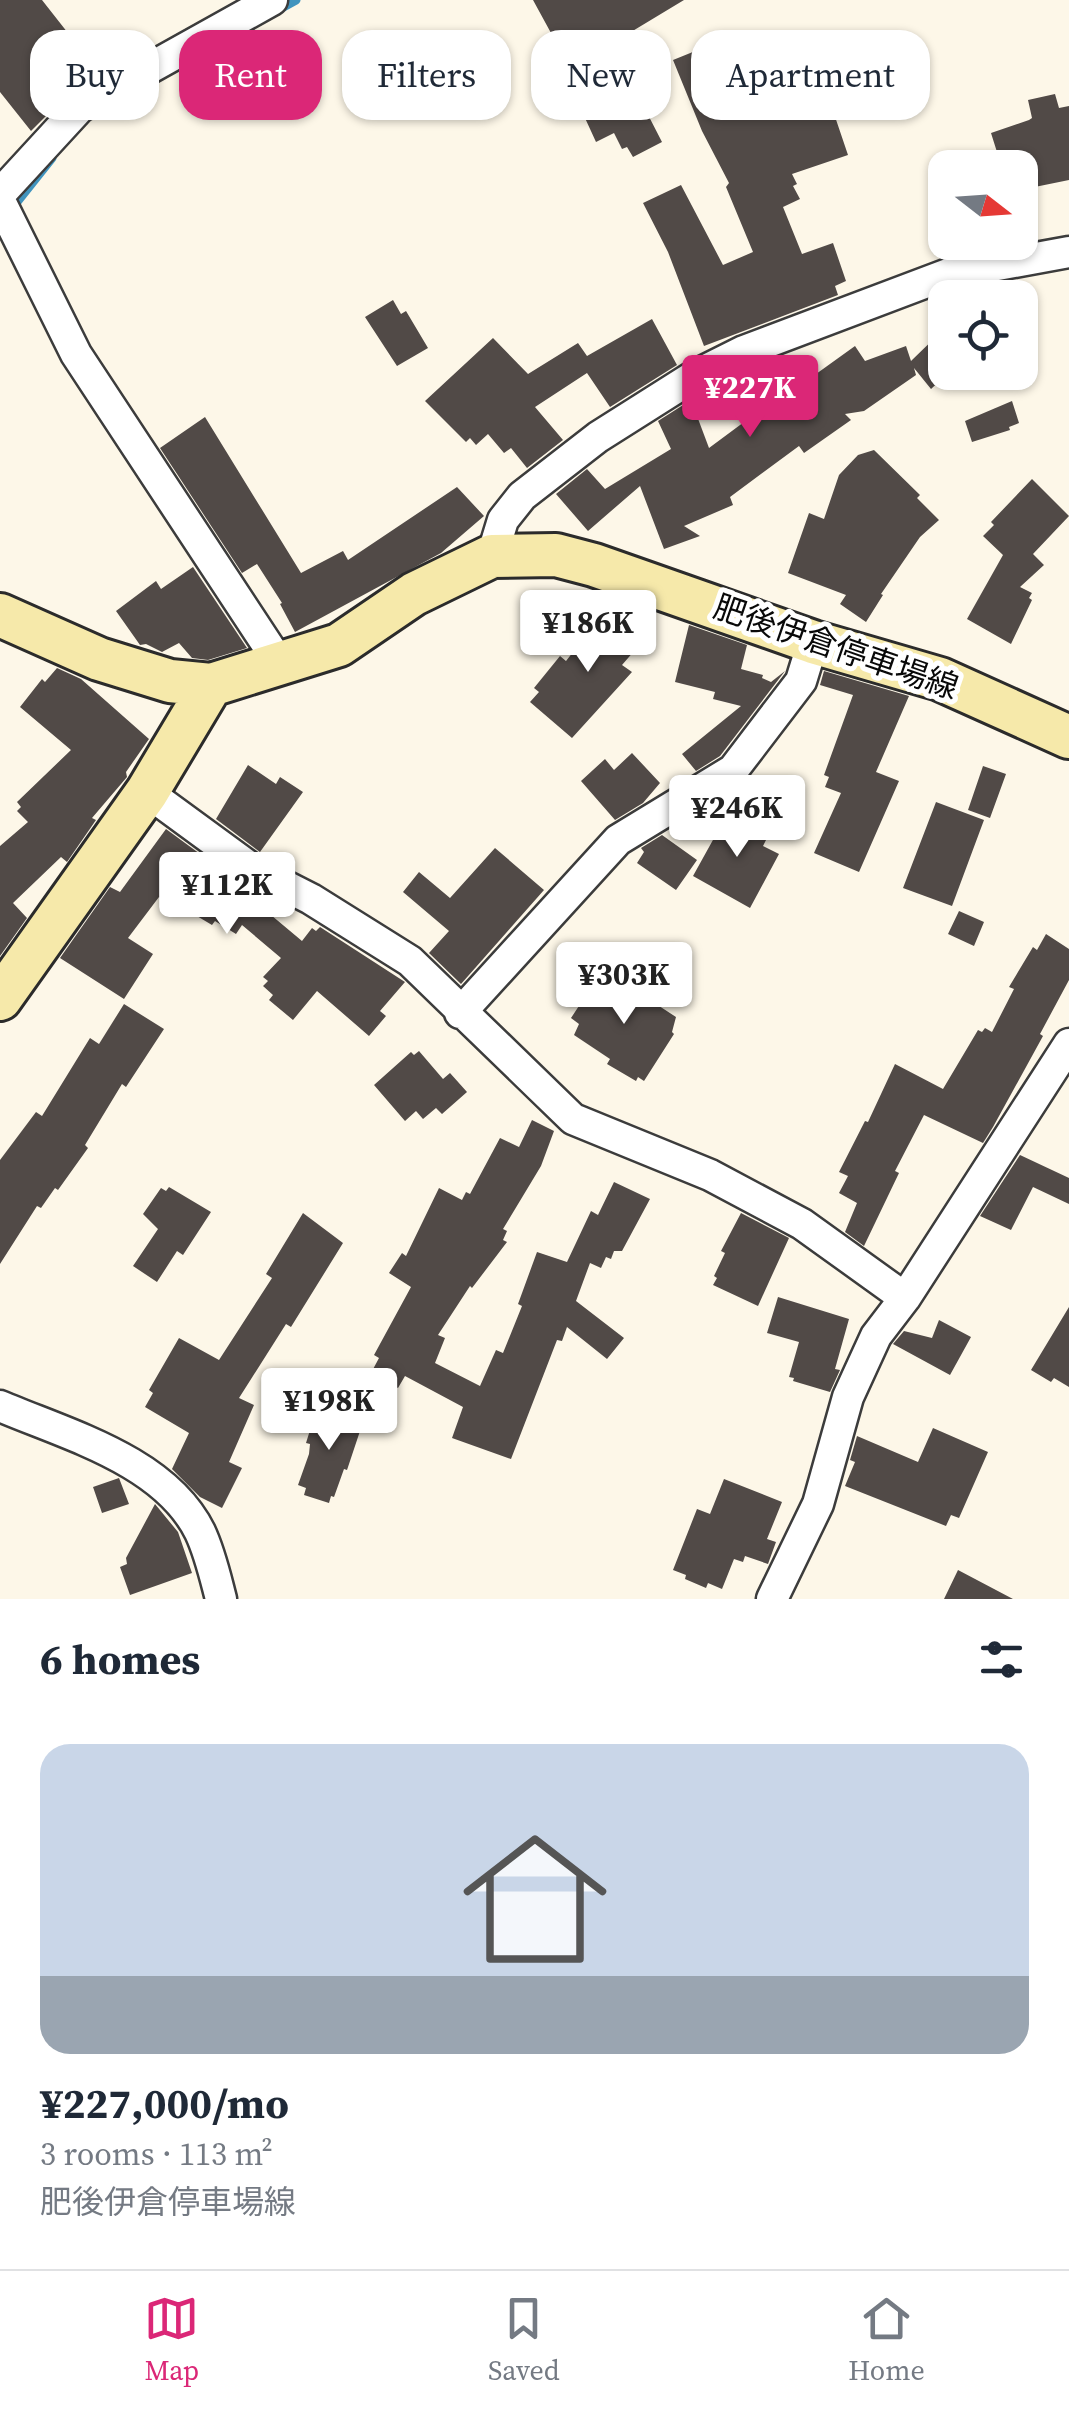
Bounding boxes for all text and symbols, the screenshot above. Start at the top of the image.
chip: Buy [30,30,159,120]
chip: Rent [179,30,322,120]
chip: Filters [342,30,511,120]
chip: New [531,30,671,120]
chip: Apartment [691,30,930,120]
north arrow [928,150,1038,260]
map controls [928,150,1038,390]
button: locate [928,280,1038,390]
pin: ¥227K [680,355,820,440]
text: ¥227K [704,365,796,409]
street label: 肥後伊倉停車場線 [708,585,964,709]
pin: ¥186K [518,590,658,675]
text: ¥186K [542,600,634,644]
pin: ¥246K [667,775,807,860]
text: ¥246K [691,785,783,829]
pin: ¥112K [157,852,297,937]
text: ¥112K [181,862,273,906]
pin: ¥303K [554,942,694,1027]
text: ¥303K [578,952,670,996]
pin: ¥198K [259,1368,399,1453]
text: ¥198K [283,1378,375,1422]
text: 6 homes [40,1630,200,1688]
icon: filters [974,1632,1029,1687]
icon: home [445,1809,625,1989]
text: ¥227,000/mo [40,2074,289,2132]
text: 3 rooms · 113 m² [40,2132,273,2176]
text: 肥後伊倉停車場線 [40,2180,296,2224]
tab: Map [144,2291,199,2389]
tab: Saved [488,2291,560,2389]
tab: Home [848,2291,925,2389]

